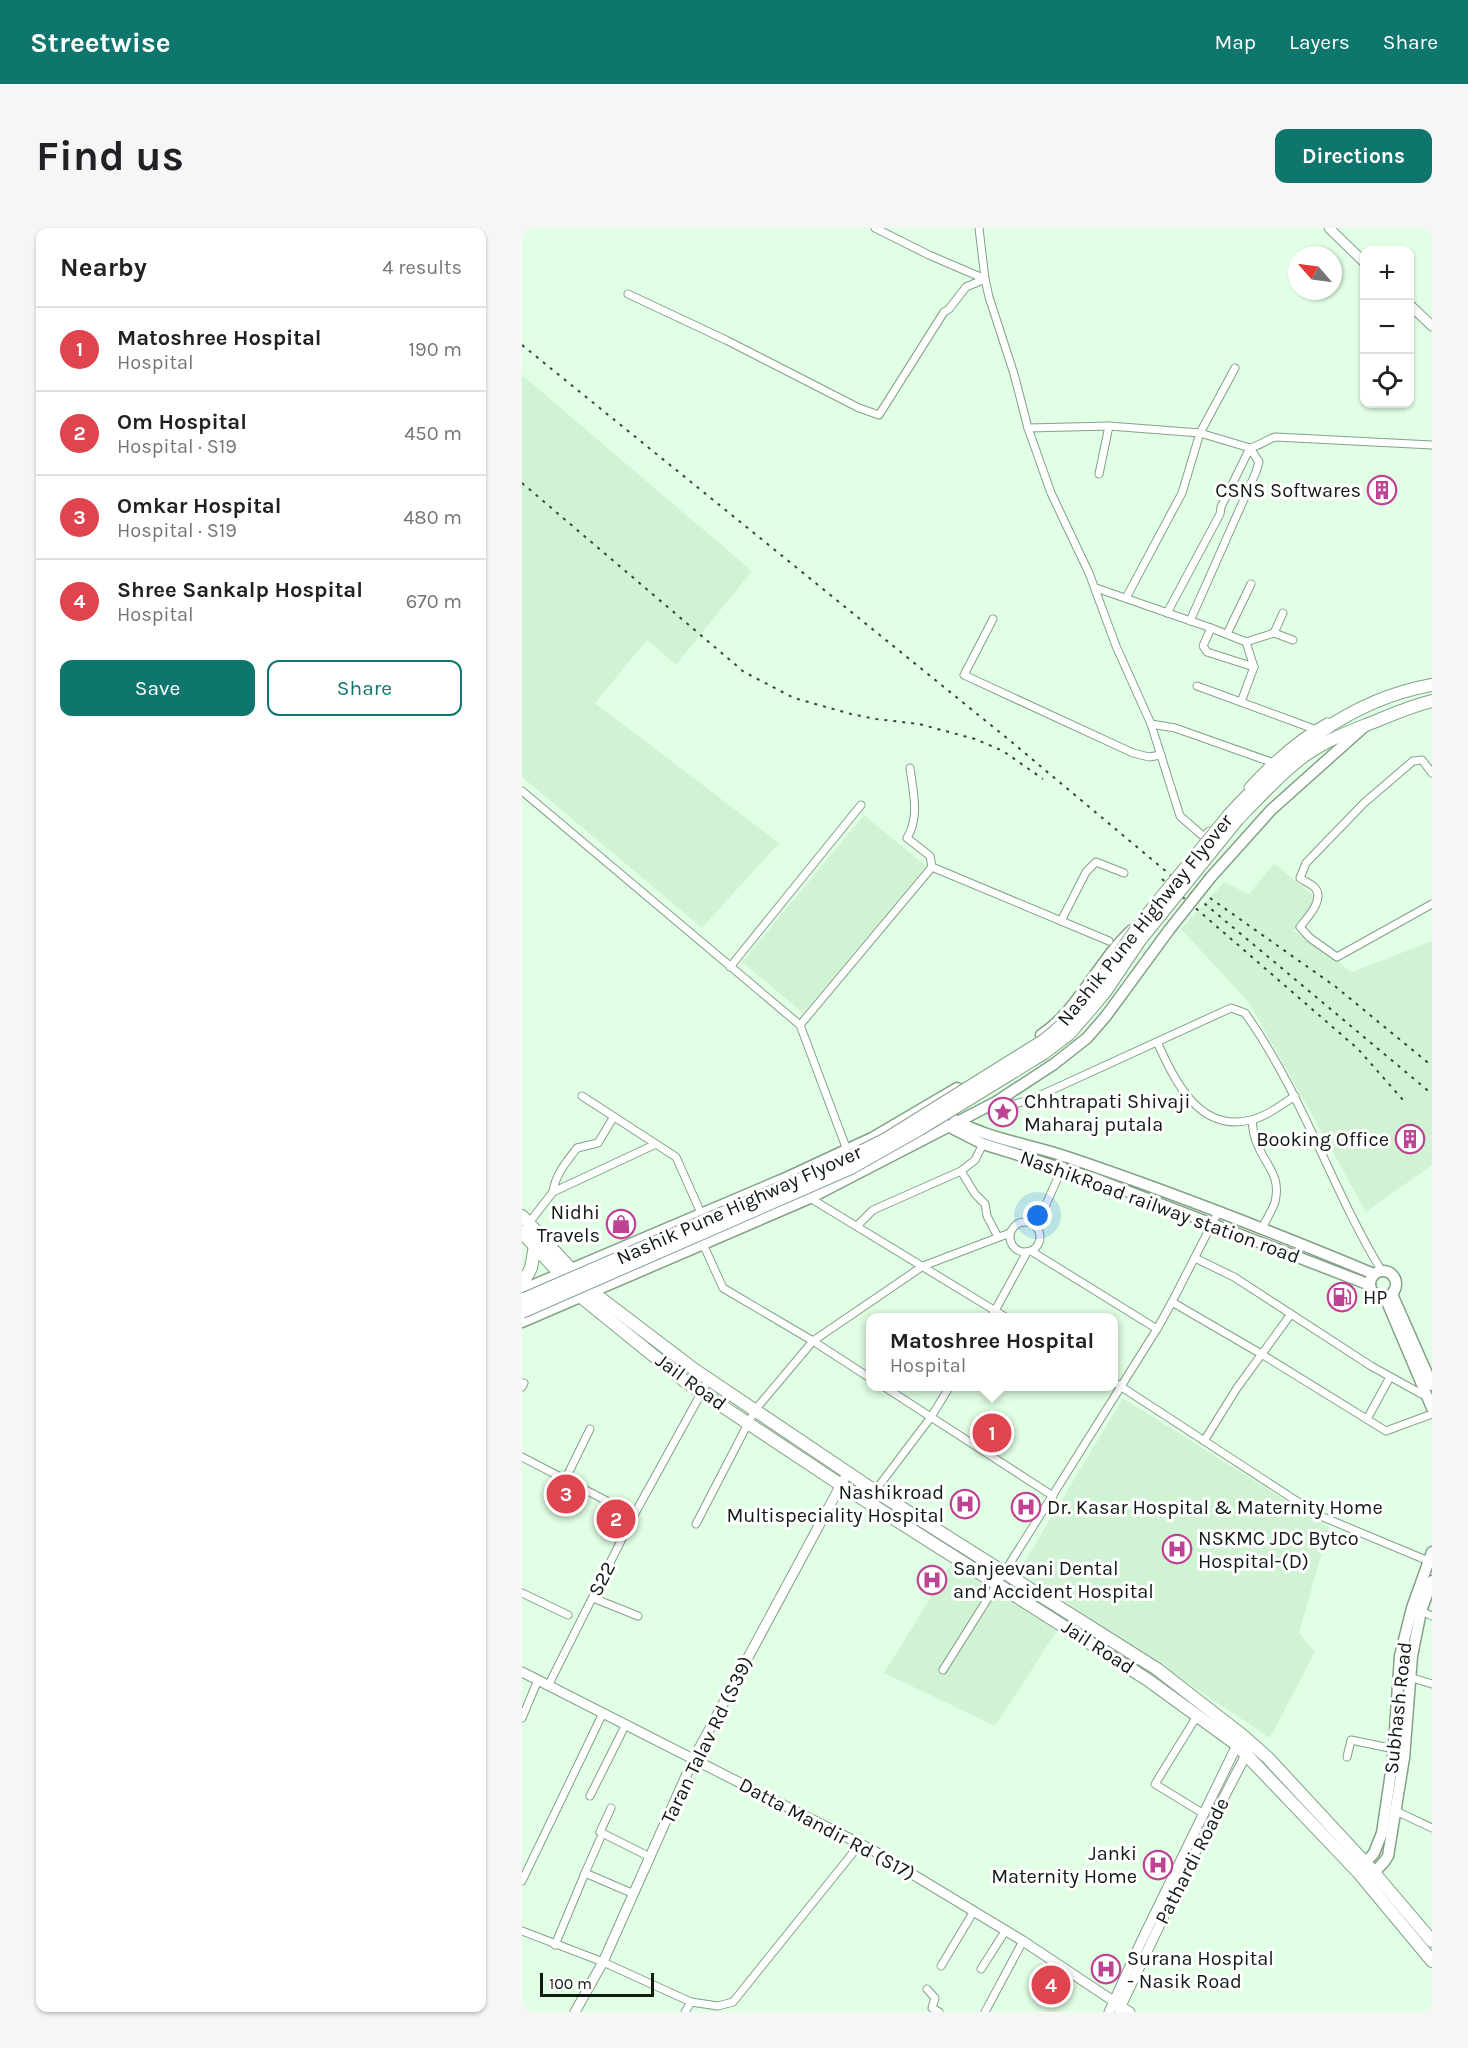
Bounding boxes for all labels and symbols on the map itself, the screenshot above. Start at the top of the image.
north arrow [1288,246,1342,300]
building icon: CSNS Softwares [1366,474,1398,506]
place label: CSNS Softwares [1215,479,1361,502]
street label: Nashik Pune Highway Flyover [1052,809,1238,1030]
place label: Chhtrapati Shivaji Maharaj putala [1024,1090,1191,1136]
place icon: Chhtrapati Shivaji Maharaj putala [987,1096,1019,1128]
building icon: Booking Office [1394,1123,1426,1155]
place label: Booking Office [1256,1128,1389,1151]
street label: Nashik Pune Highway Flyover [613,1140,866,1270]
street label: NashikRoad railway station road [1017,1146,1303,1268]
place label: Nidhi Travels [537,1201,600,1247]
your location [1023,1201,1052,1230]
shop icon: Nidhi Travels [605,1208,637,1240]
fuel station icon: HP [1326,1281,1358,1313]
place label: HP [1363,1286,1387,1309]
street label: Jail Road [651,1349,731,1415]
pin: 1 [972,1410,1012,1456]
pin: 3 [546,1472,585,1516]
place label: Nashikroad Multispeciality Hospital [726,1481,944,1527]
hospital icon: Nashikroad Multispeciality Hospital [949,1488,981,1520]
hospital icon: Dr. Kasar Hospital & Maternity Home [1010,1491,1042,1523]
pin: 2 [596,1496,635,1542]
place label: Dr. Kasar Hospital & Maternity Home [1047,1496,1383,1519]
place label: NSKMC JDC Bytco Hospital-(D) [1198,1527,1359,1573]
hospital icon: NSKMC JDC Bytco Hospital-(D) [1161,1533,1193,1565]
place label: Sanjeevani Dental and Accident Hospital [953,1557,1154,1603]
street label: S22 [584,1558,620,1600]
hospital icon: Sanjeevani Dental and Accident Hospital [916,1564,948,1596]
street label: Jail Road [1058,1615,1138,1679]
street label: Subhash Road [1380,1641,1416,1775]
street label: Taran Talav Rd (S39) [656,1652,758,1828]
street label: Datta Mandir Rd (S17) [735,1773,919,1885]
street label: Pathardi Roade [1150,1794,1234,1928]
place label: Janki Maternity Home [991,1842,1137,1888]
hospital icon: Janki Maternity Home [1142,1849,1174,1881]
place label: Surana Hospital - Nasik Road [1127,1947,1274,1993]
hospital icon: Surana Hospital - Nasik Road [1090,1953,1122,1985]
pin: 4 [1032,1962,1070,2008]
scale bar [540,1970,654,1998]

